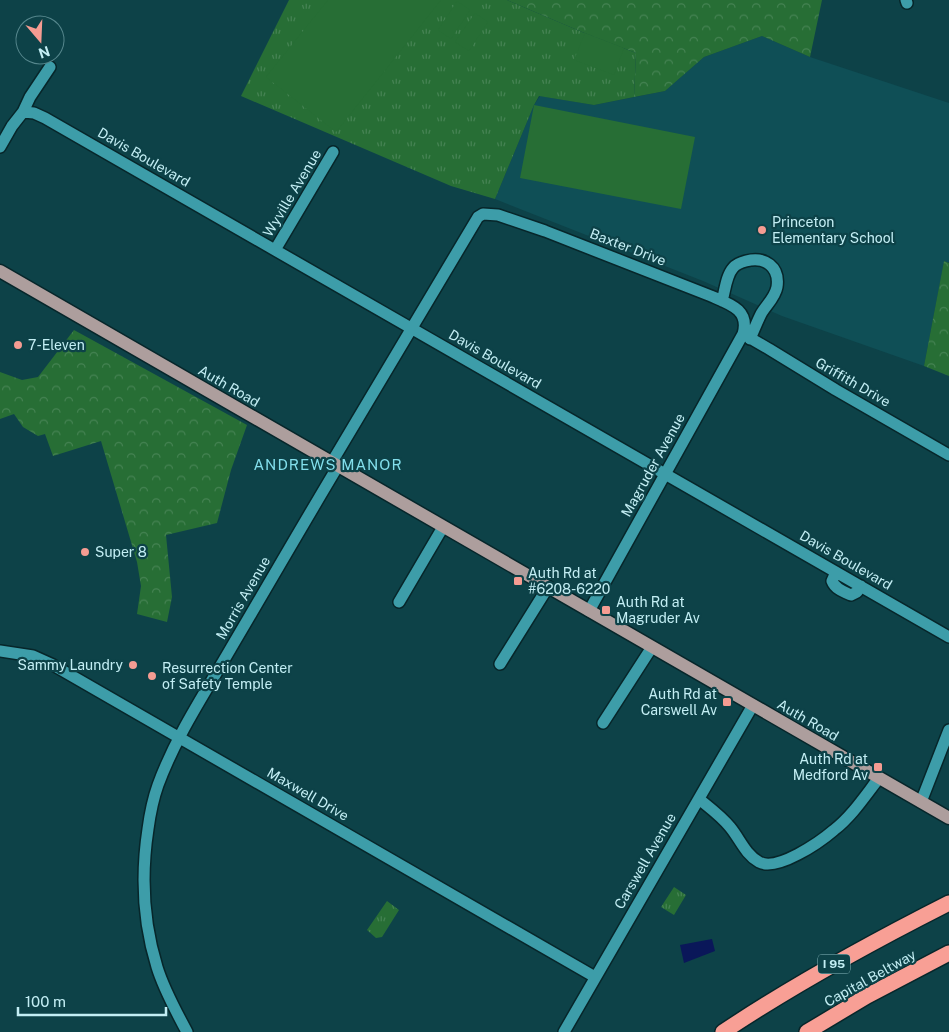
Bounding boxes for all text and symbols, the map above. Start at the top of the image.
north arrow [15,15,65,65]
text: N [36,43,52,62]
street label: Davis Boulevard [95,124,193,190]
street label: Wyville Avenue [260,146,324,239]
place label: Princeton Elementary School [772,214,895,246]
marker: Princeton Elementary School [756,224,768,236]
street label: Baxter Drive [588,225,668,269]
street label: Davis Boulevard [446,326,544,392]
place label: 7-Eleven [28,337,85,353]
marker: 7-Eleven [12,339,24,351]
street label: Griffith Drive [813,354,893,410]
street label: Auth Road [196,362,262,410]
street label: Magruder Avenue [618,410,688,519]
district label: ANDREWS MANOR [253,456,403,473]
street label: Davis Boulevard [797,527,895,593]
place label: Super 8 [95,544,147,560]
marker: Super 8 [79,546,91,558]
street label: Morris Avenue [213,554,273,642]
place label: Auth Rd at #6208-6220 [528,565,610,597]
marker: Auth Rd at #6208-6220 [512,575,524,587]
place label: Auth Rd at Magruder Av [616,594,700,626]
marker: Auth Rd at Magruder Av [600,604,612,616]
place label: Sammy Laundry [18,657,124,673]
marker: Sammy Laundry [127,659,139,671]
place label: Resurrection Center of Safety Temple [162,660,293,692]
marker: Resurrection Center of Safety Temple [146,670,158,682]
place label: Auth Rd at Carswell Av [641,686,717,718]
marker: Auth Rd at Carswell Av [721,696,733,708]
street label: Auth Road [775,696,841,744]
place label: Auth Rd at Medford Av [793,751,868,783]
marker: Auth Rd at Medford Av [872,761,884,773]
street label: Maxwell Drive [264,764,352,824]
street label: Carswell Avenue [611,810,679,912]
street label: Capital Beltway [821,946,919,1010]
road number: I 95 [818,954,850,974]
scale bar [18,984,165,1016]
text: 100 m [25,993,66,1010]

